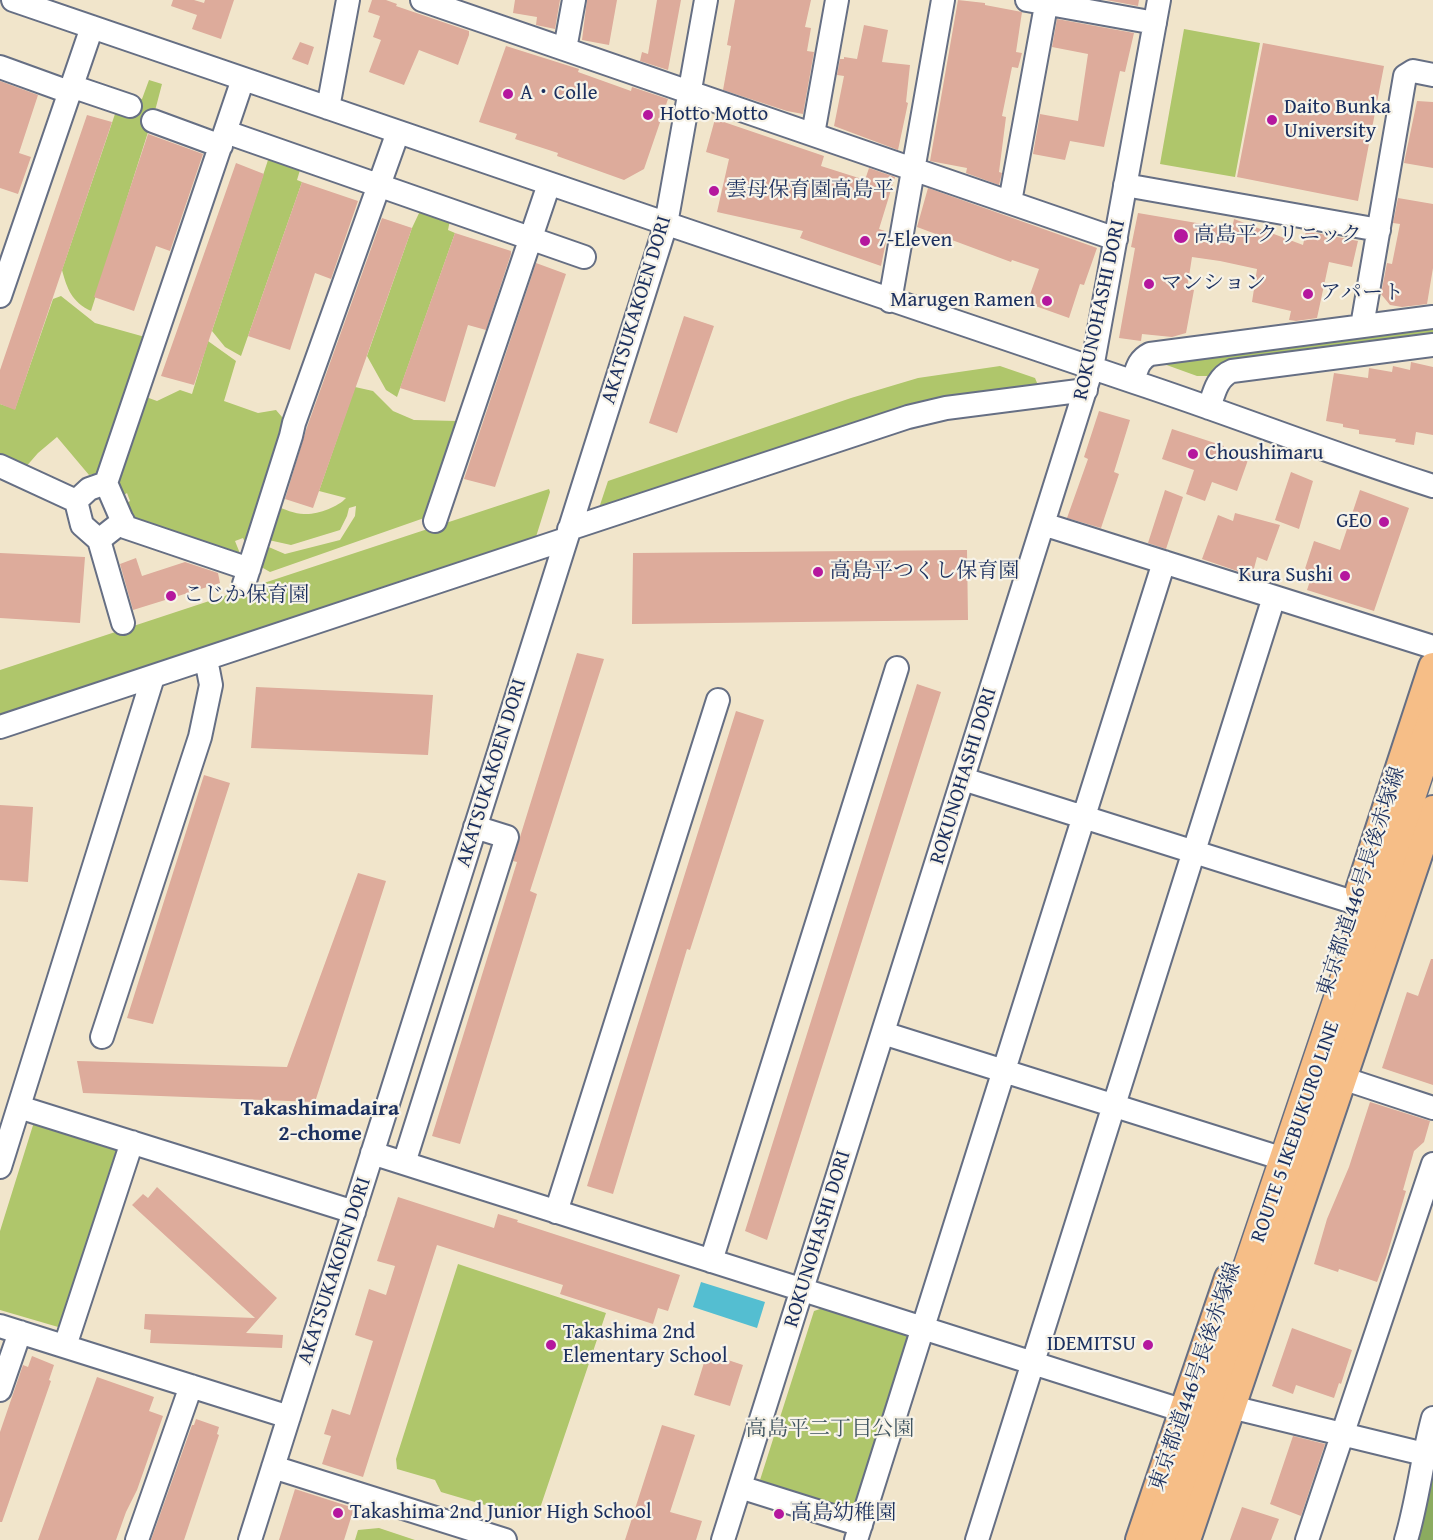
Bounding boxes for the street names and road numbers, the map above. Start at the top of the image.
street label: AKATSUKAKOEN DORI [596,213,678,407]
street label: ROKUNOHASHI DORI [1069,218,1131,402]
street label: AKATSUKAKOEN DORI [451,676,533,870]
street label: ROKUNOHASHI DORI [925,685,1003,867]
street label: 東京都道446号長後赤塚線 [1313,764,1411,1000]
street label: ROUTE 5 IKEBUKURO LINE [1246,1018,1346,1246]
street label: ROKUNOHASHI DORI [779,1148,857,1330]
street label: AKATSUKAKOEN DORI [293,1174,377,1368]
street label: 東京都道446号長後赤塚線 [1145,1259,1247,1495]

